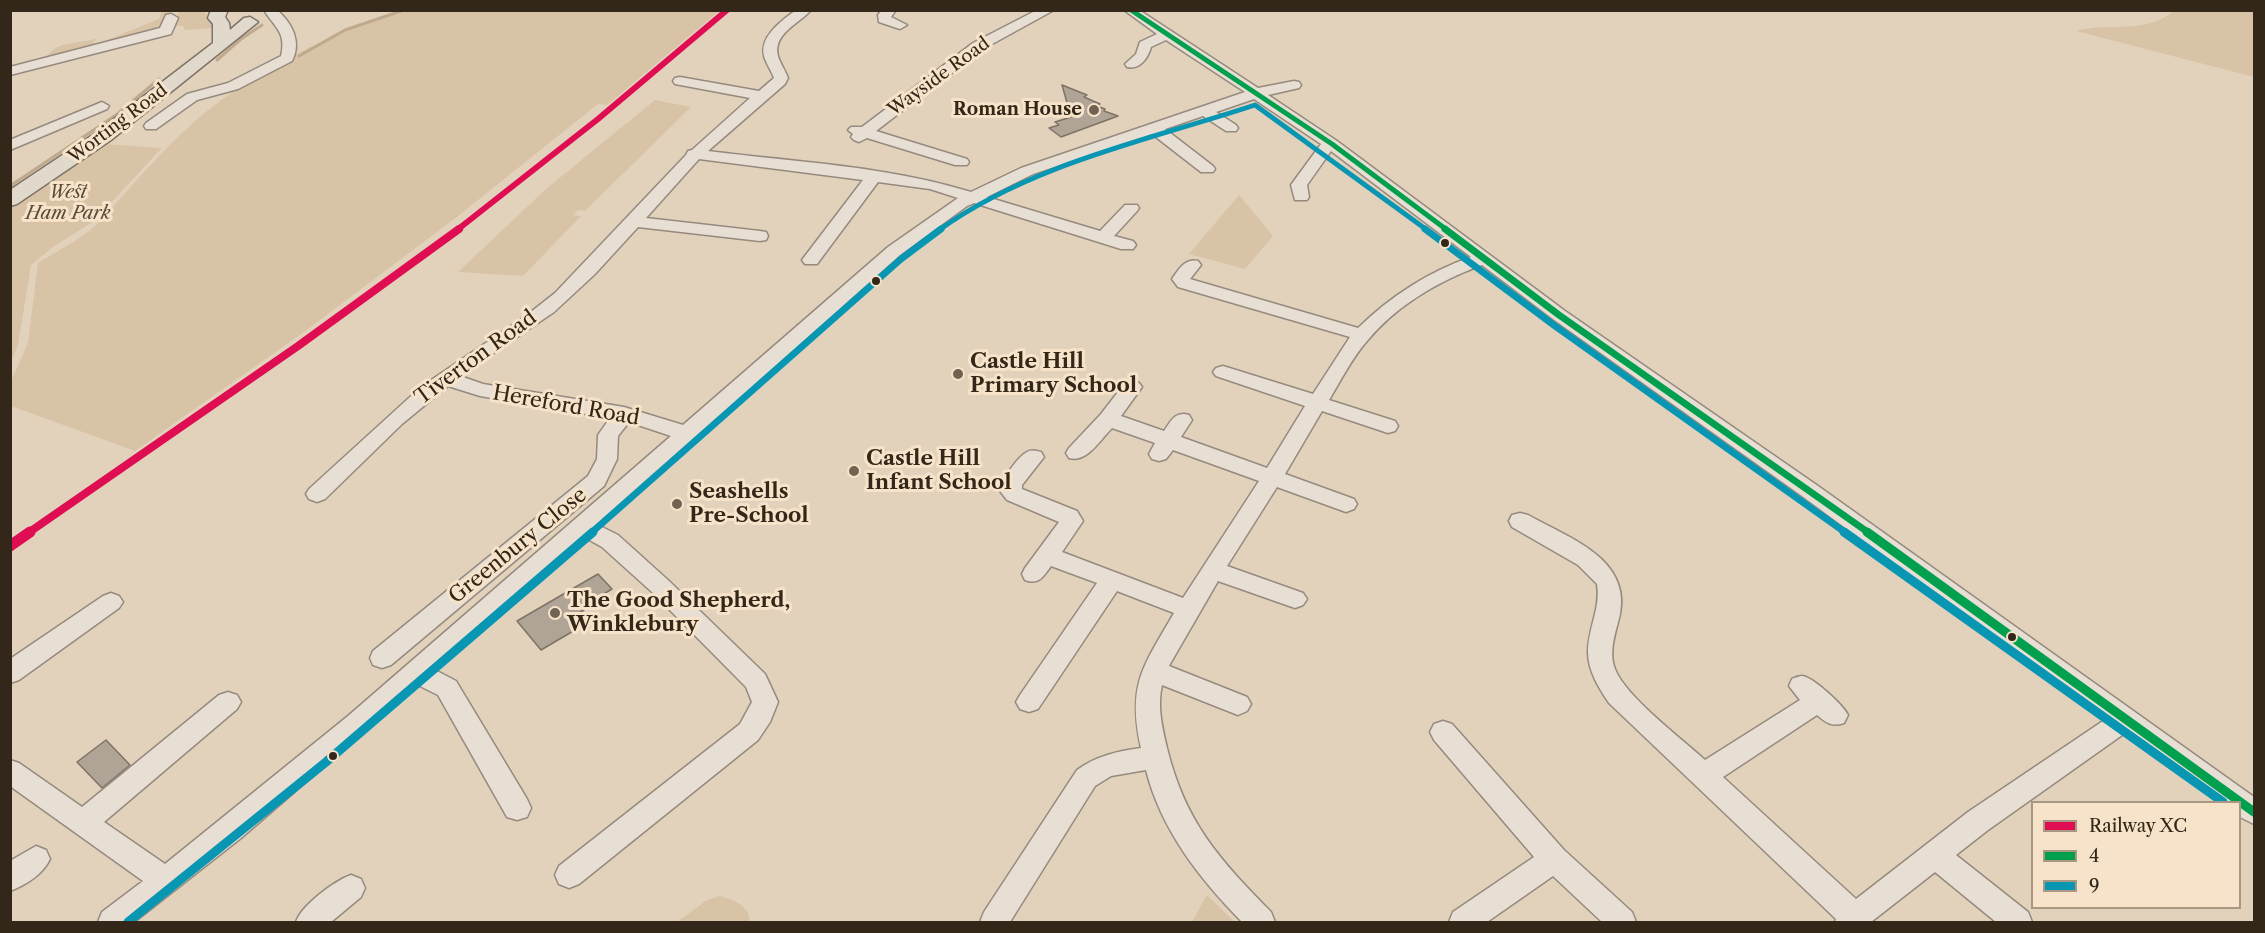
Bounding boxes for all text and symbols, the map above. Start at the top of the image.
street label: Wayside Road [884,33,994,121]
street label: Worting Road [64,80,172,168]
place label: Roman House [953,99,1082,121]
marker: Roman House [1087,103,1101,117]
park label: West Ham Park [26,182,110,224]
unlabelled marker [1439,237,1451,249]
unlabelled marker [870,275,882,287]
street label: Tiverton Road [410,306,542,410]
place label: Castle Hill Primary School [970,349,1137,399]
marker: Castle Hill Primary School [951,367,965,381]
street label: Hereford Road [491,381,641,431]
place label: Castle Hill Infant School [866,446,1012,496]
marker: Castle Hill Infant School [847,464,861,478]
place label: Seashells Pre-School [689,479,809,529]
street label: Greenbury Close [444,483,592,609]
marker: Seashells Pre-School [670,497,684,511]
place label: The Good Shepherd, Winklebury [567,588,790,638]
marker: The Good Shepherd, Winklebury [548,606,562,620]
unlabelled marker [2006,631,2018,643]
unlabelled marker [327,750,339,762]
legend [2031,801,2241,909]
text: Railway XC [2089,815,2187,837]
text: 4 [2089,845,2099,867]
text: 9 [2089,875,2100,897]

